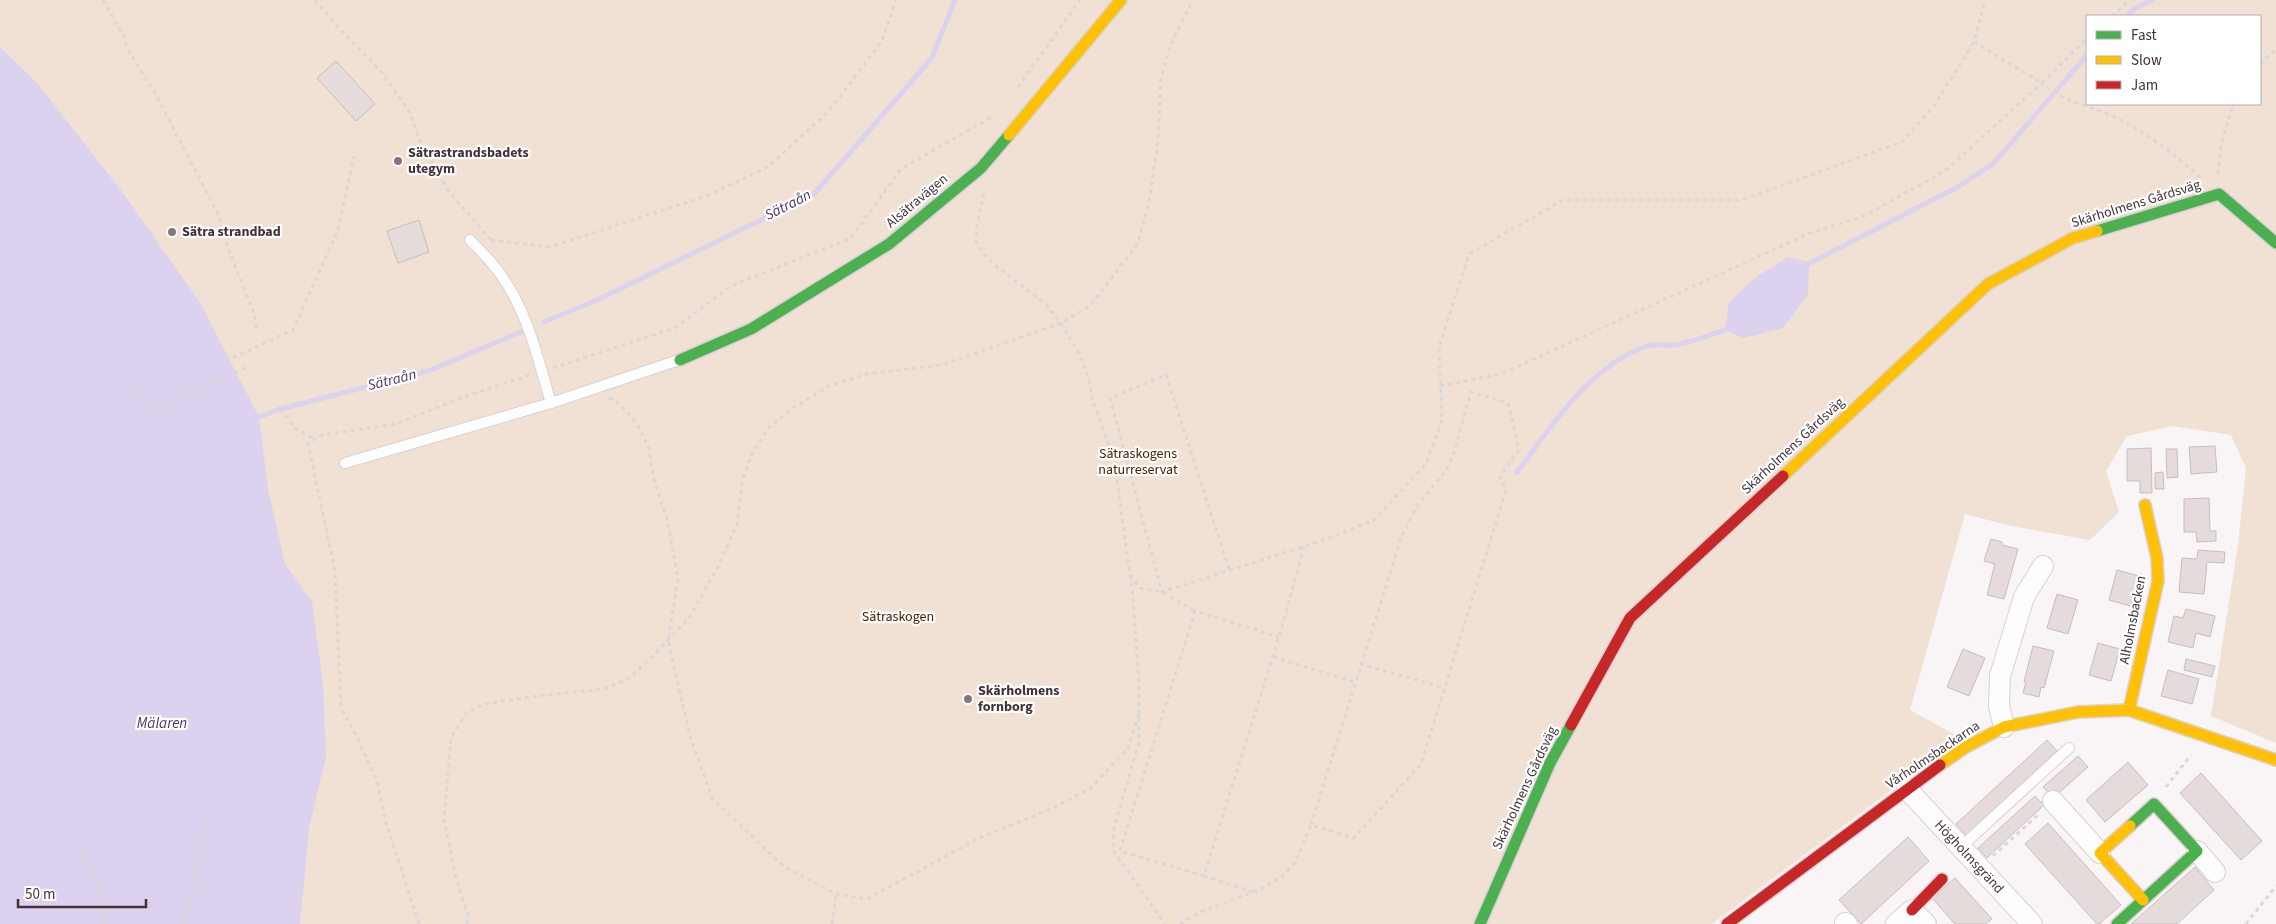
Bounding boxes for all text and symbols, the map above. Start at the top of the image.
legend [2086,15,2261,105]
text: Fast [2131,25,2157,46]
text: Slow [2131,50,2162,71]
text: Jam [2131,75,2158,96]
place label: Sätrastrandsbadets utegym [408,143,529,179]
marker: Sätrastrandsbadets utegym [392,155,404,167]
street label: Alsätravägen [882,169,952,233]
street label: Skärholmens Gårdsväg [2069,175,2203,233]
water label: Sätraån [761,184,815,226]
place label: Sätra strandbad [182,222,281,242]
marker: Sätra strandbad [166,226,178,238]
water label: Sätraån [365,364,419,396]
street label: Skärholmens Gårdsväg [1737,393,1849,499]
park label: Sätraskogens naturreservat [1098,444,1178,480]
street label: Alholmsbacken [2115,574,2151,666]
park label: Sätraskogen [862,607,934,627]
place label: Skärholmens fornborg [978,681,1060,717]
marker: Skärholmens fornborg [962,693,974,705]
water label: Mälaren [137,713,187,734]
street label: Vårholmsbackarna [1882,716,1984,794]
street label: Skärholmens Gårdsväg [1488,723,1562,853]
street label: Högholmsgränd [1930,816,2008,898]
scale bar [18,876,145,908]
text: 50 m [25,884,55,905]

